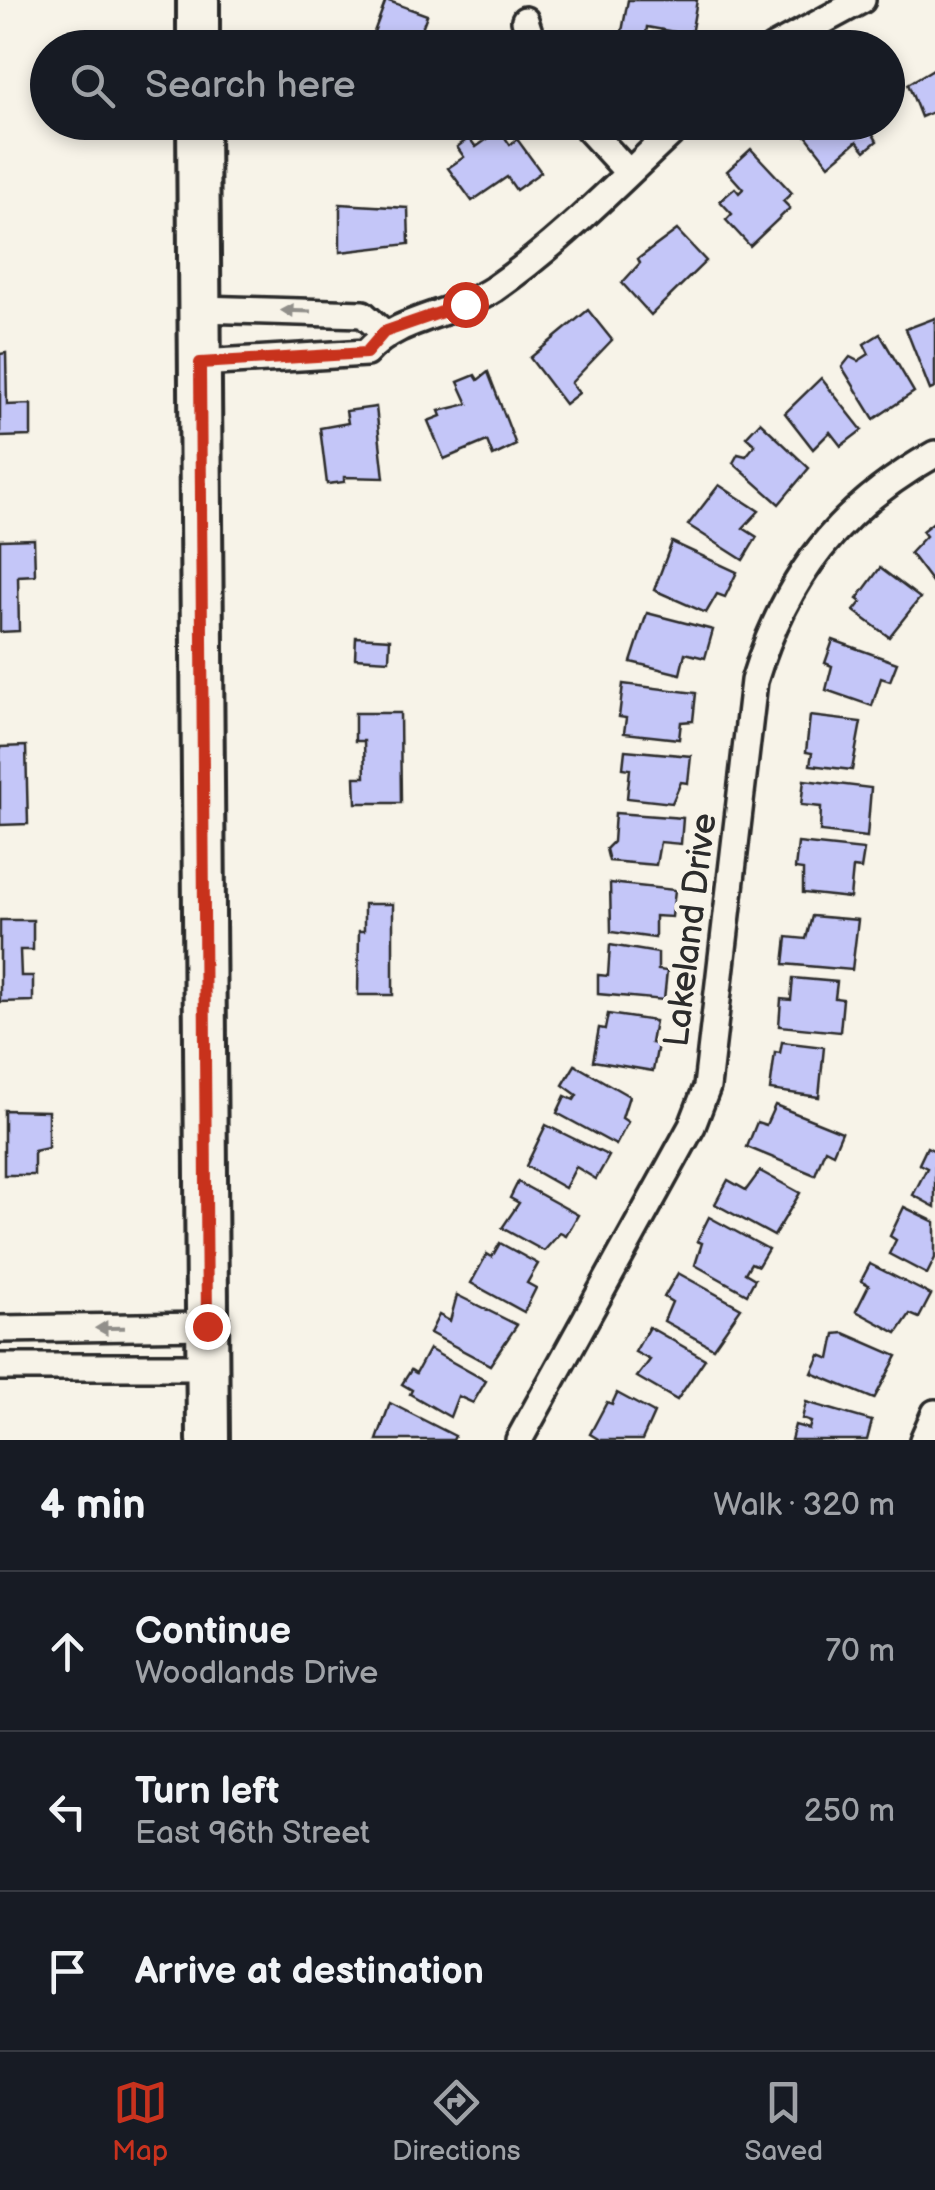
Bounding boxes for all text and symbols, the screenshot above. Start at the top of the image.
search box [30,30,905,140]
icon: search [65,58,120,113]
text: Search here [145,63,356,108]
route start [443,282,489,328]
one-way arrow [279,303,311,319]
street label: Lakeland Drive [655,811,727,1049]
route end [185,1304,231,1350]
one-way arrow [93,1320,125,1336]
text: 4 min [40,1480,146,1531]
text: Walk · 320 m [713,1486,895,1525]
text: Continue [135,1609,291,1654]
icon: ahead [40,1624,95,1679]
text: 70 m [825,1632,895,1671]
text: Woodlands Drive [135,1654,378,1693]
text: Turn left [135,1769,279,1814]
icon: left [40,1784,95,1839]
text: 250 m [804,1792,895,1831]
text: East 96th Street [135,1814,370,1853]
icon: arrive [40,1944,95,1999]
text: Arrive at destination [135,1949,484,1994]
tab: Map [112,2075,168,2168]
tab: Directions [392,2075,521,2168]
tab: Saved [745,2075,823,2168]

